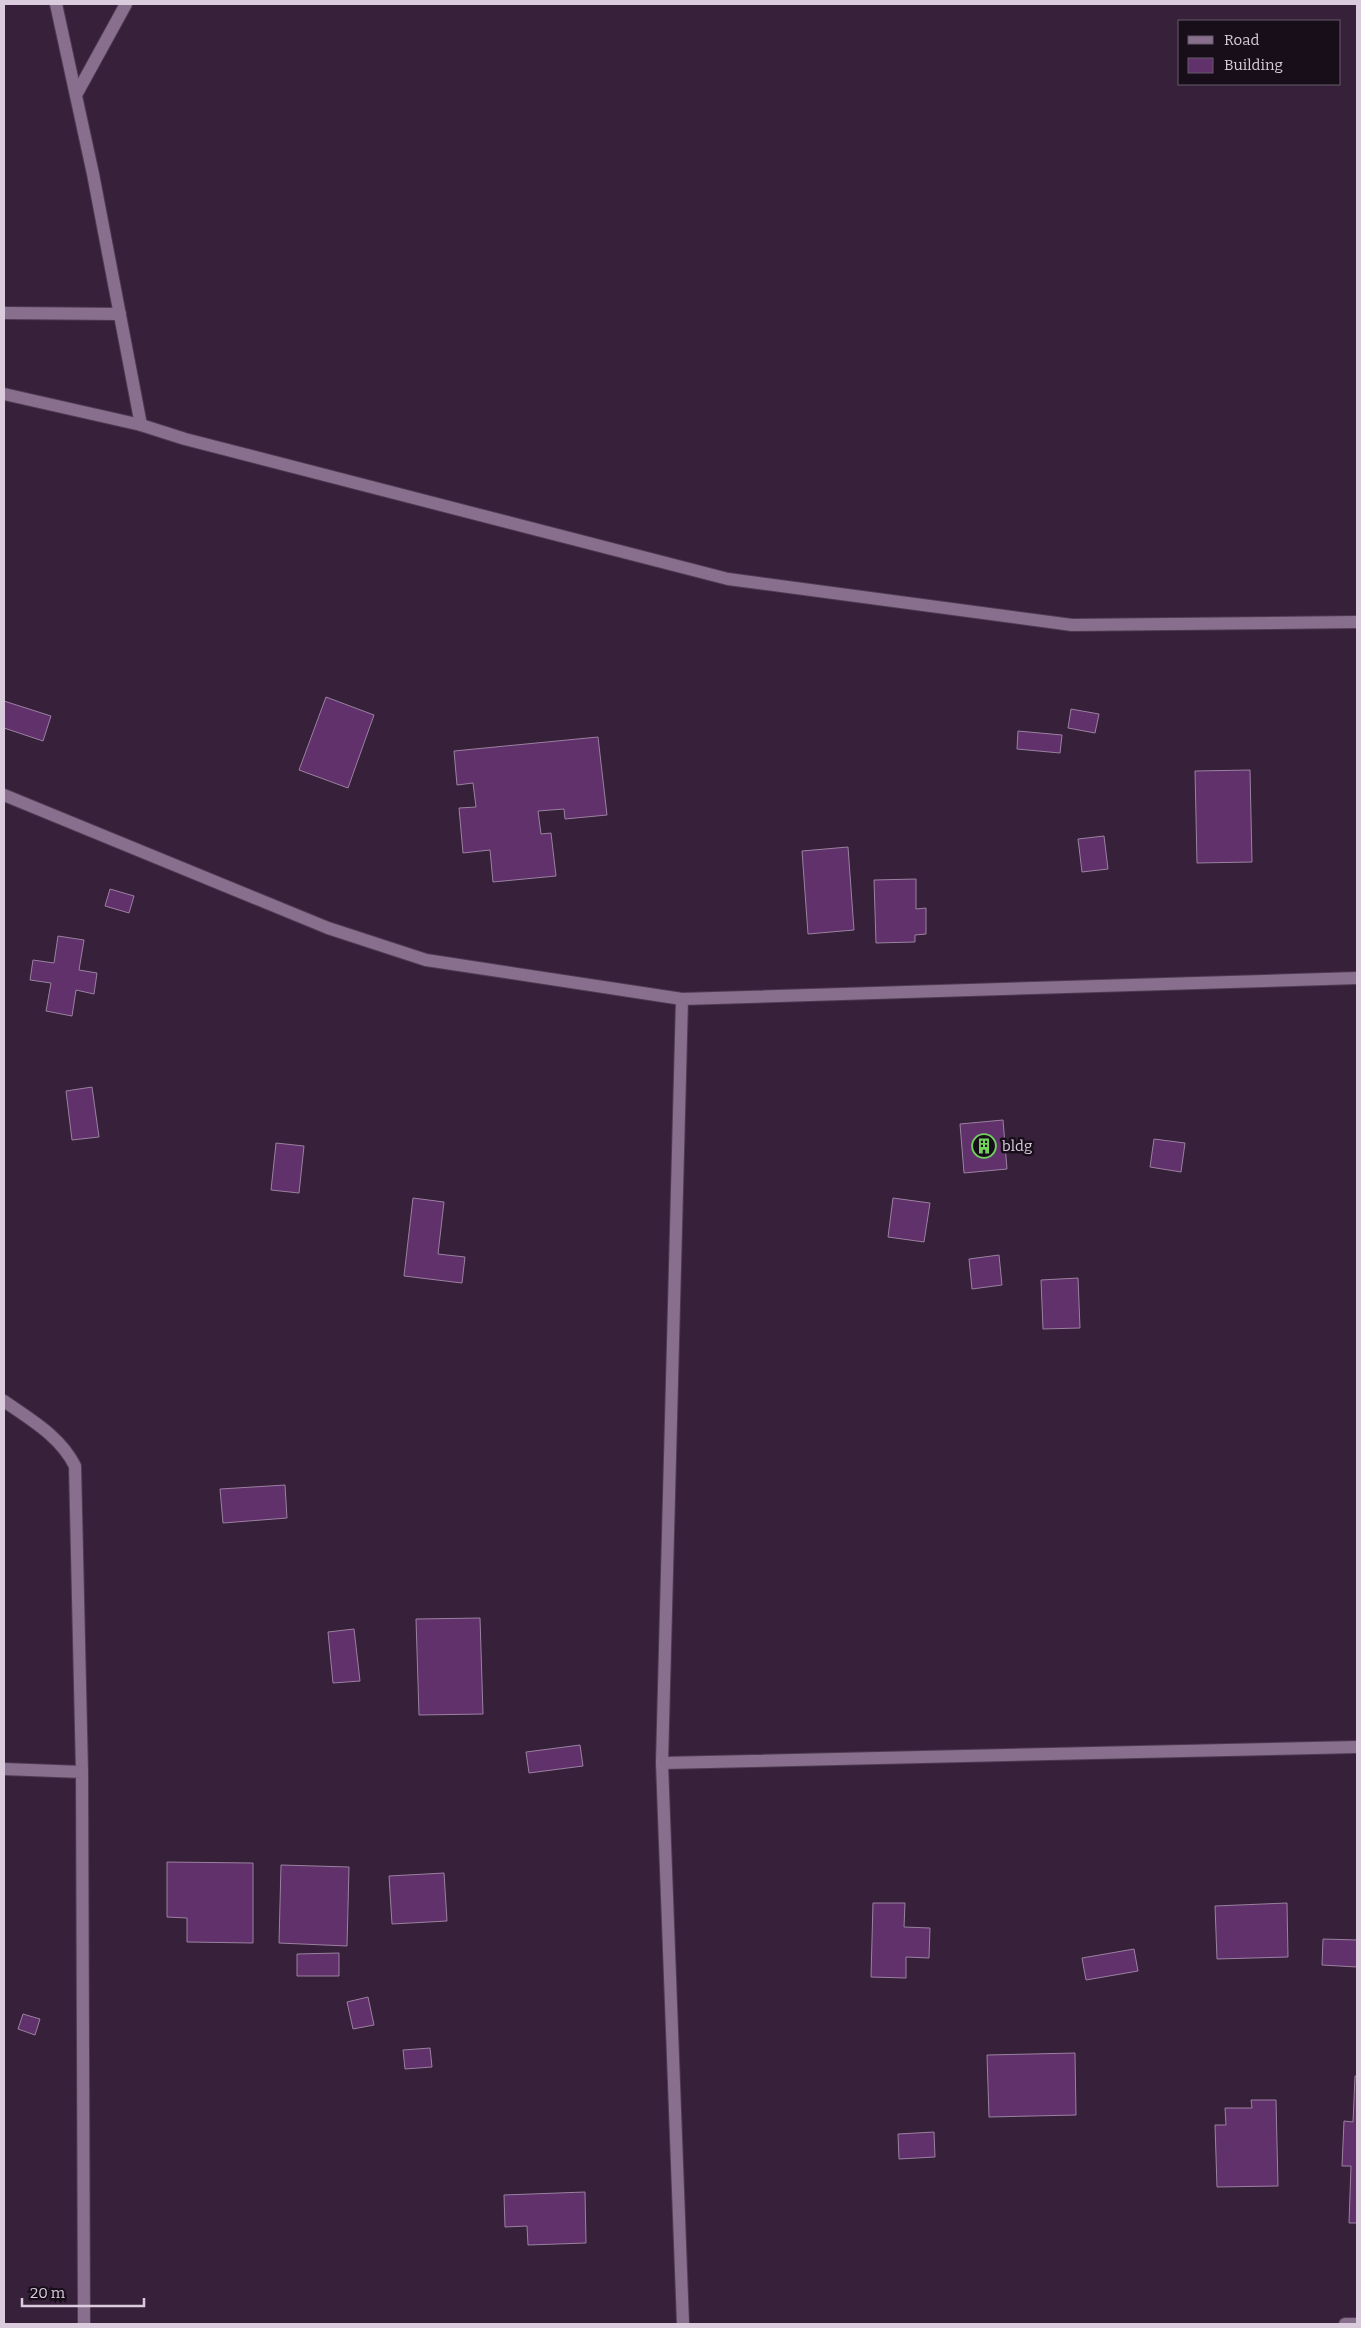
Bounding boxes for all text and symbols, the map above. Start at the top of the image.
legend [1178,20,1341,85]
text: Road [1224,31,1259,49]
text: Building [1224,56,1283,74]
building icon: bldg [971,1133,997,1159]
place label: bldg [1002,1137,1032,1155]
scale bar [22,2276,145,2308]
text: 20 m [30,2284,66,2302]

